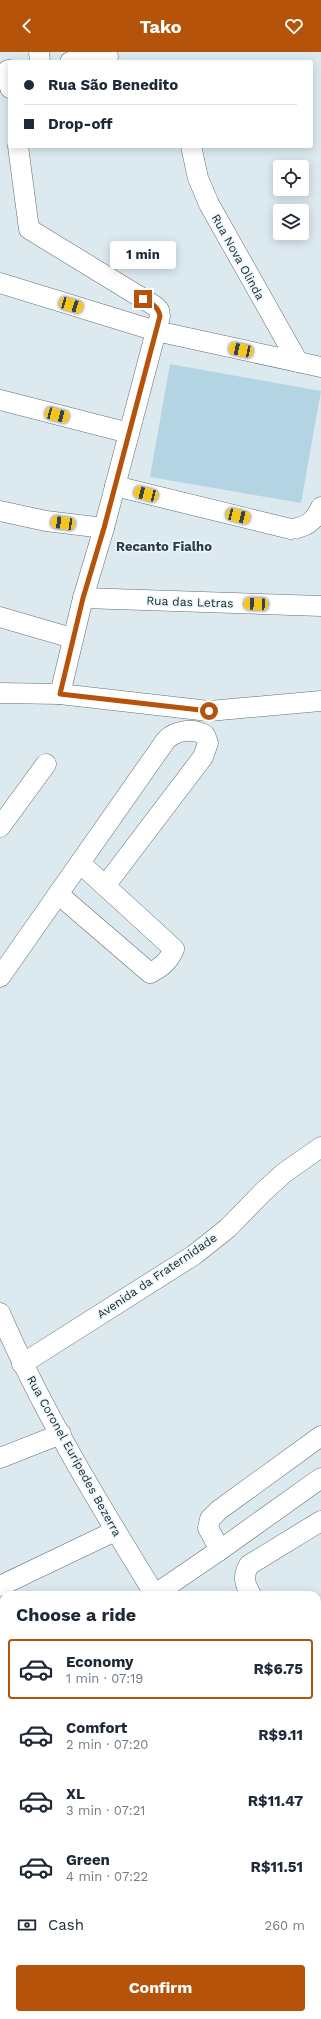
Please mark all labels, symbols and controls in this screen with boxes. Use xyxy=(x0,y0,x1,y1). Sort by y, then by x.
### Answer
icon: back xyxy=(16,15,38,37)
icon: heart xyxy=(283,15,305,37)
text: Tako xyxy=(139,16,182,37)
text: Rua São Benedito xyxy=(48,76,178,94)
text: Drop-off xyxy=(48,115,113,133)
map controls xyxy=(273,160,309,240)
button: locate xyxy=(273,160,309,196)
button: layers xyxy=(273,204,309,240)
street label: Rua Nova Olinda xyxy=(209,212,268,303)
callout: 1 min xyxy=(110,241,176,269)
text: 1 min xyxy=(126,247,160,262)
route end xyxy=(134,290,152,308)
car xyxy=(58,296,84,314)
car xyxy=(228,342,254,358)
car xyxy=(44,406,70,424)
car xyxy=(133,485,159,503)
car xyxy=(225,507,251,525)
car xyxy=(50,515,76,531)
district label: Recanto Fialho xyxy=(116,539,212,554)
street label: Rua das Letras xyxy=(146,593,234,611)
car xyxy=(244,598,268,610)
route start xyxy=(200,702,218,720)
street label: Avenida da Fraternidade xyxy=(94,1230,220,1321)
street label: Rua Coronel Eurípedes Bezerra xyxy=(24,1373,124,1539)
text: Choose a ride xyxy=(16,1604,136,1625)
icon: car xyxy=(18,1651,54,1687)
text: Economy xyxy=(66,1653,133,1671)
text: R$6.75 xyxy=(253,1660,303,1678)
text: 1 min · 07:19 xyxy=(66,1671,143,1686)
icon: car xyxy=(18,1717,54,1753)
text: Comfort xyxy=(66,1719,127,1737)
text: R$9.11 xyxy=(258,1726,303,1744)
text: 2 min · 07:20 xyxy=(66,1737,148,1752)
icon: car xyxy=(18,1783,54,1819)
text: XL xyxy=(66,1785,85,1803)
text: R$11.47 xyxy=(248,1792,303,1810)
text: 3 min · 07:21 xyxy=(66,1803,145,1818)
icon: car xyxy=(18,1849,54,1885)
text: Green xyxy=(66,1851,110,1869)
text: R$11.51 xyxy=(251,1858,303,1876)
text: 4 min · 07:22 xyxy=(66,1869,148,1884)
icon: cash xyxy=(16,1914,38,1936)
text: Cash xyxy=(48,1916,84,1934)
text: 260 m xyxy=(265,1918,305,1933)
button: Confirm xyxy=(16,1965,305,2011)

